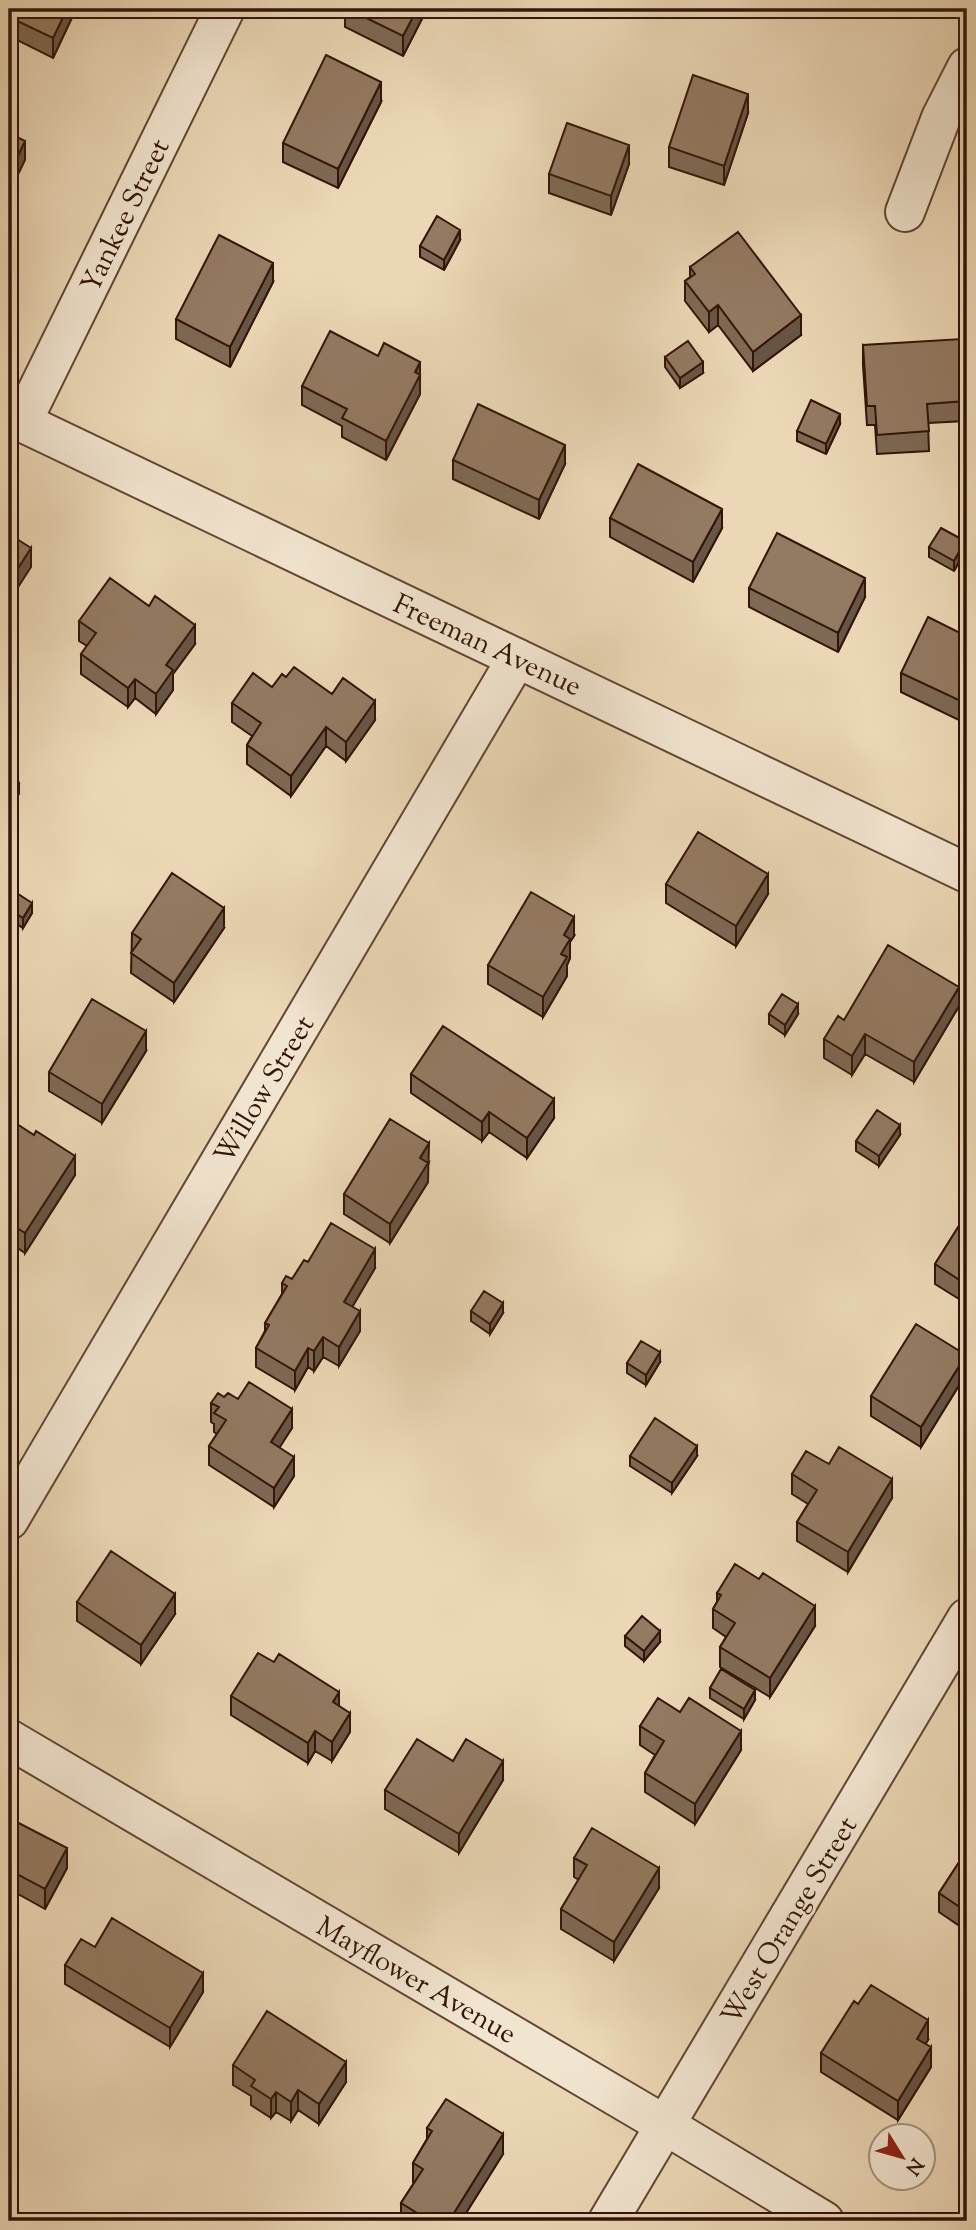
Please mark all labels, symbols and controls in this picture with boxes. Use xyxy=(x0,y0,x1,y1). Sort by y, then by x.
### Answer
street label: Yankee Street xyxy=(72,132,181,300)
street label: Freeman Avenue xyxy=(386,586,588,708)
street label: Willow Street xyxy=(206,1009,326,1172)
street label: West Orange Street xyxy=(713,1810,869,2033)
street label: Mayflower Avenue xyxy=(308,1908,523,2055)
north arrow xyxy=(867,2122,937,2192)
text: N xyxy=(898,2152,929,2180)

